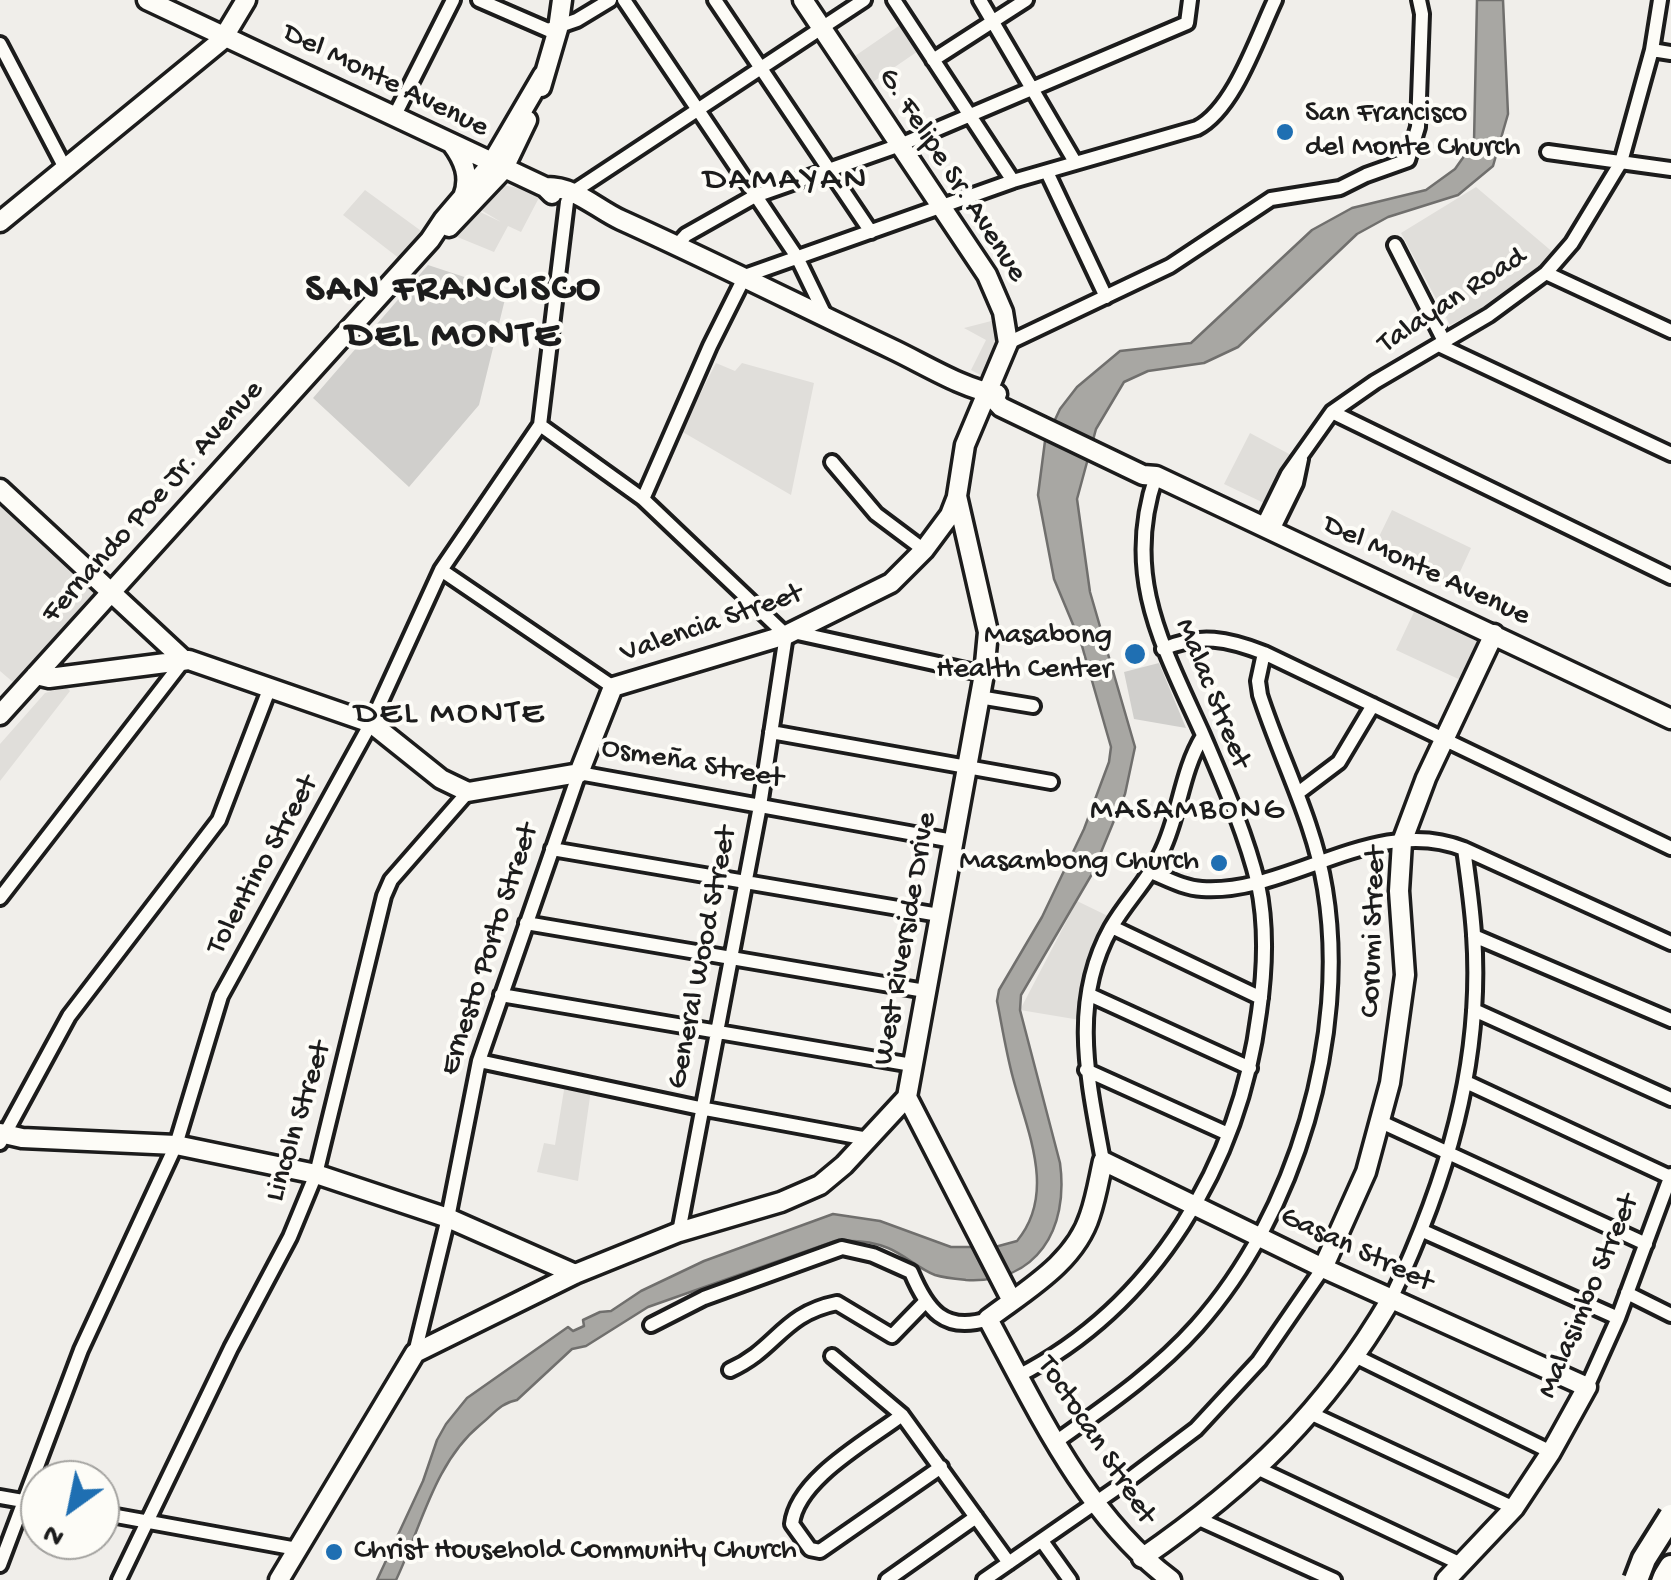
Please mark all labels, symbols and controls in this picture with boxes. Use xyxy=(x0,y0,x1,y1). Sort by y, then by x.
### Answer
street label: Del Monte Avenue xyxy=(276,17,494,147)
street label: G. Felipe Sr. Avenue xyxy=(868,62,1034,290)
place label: San Francisco del Monte Church xyxy=(1305,97,1521,168)
marker: San Francisco del Monte Church xyxy=(1274,121,1296,143)
district label: DAMAYAN xyxy=(703,161,869,203)
street label: Talayan Road xyxy=(1372,241,1534,363)
district label: SAN FRANCISCO DEL MONTE xyxy=(306,268,602,362)
street label: Fernando Poe Jr. Avenue xyxy=(35,374,273,632)
street label: Del Monte Avenue xyxy=(1317,508,1535,636)
street label: Valencia Street xyxy=(616,577,808,673)
street label: Malac Street xyxy=(1165,614,1257,774)
place label: Masabong Health Center xyxy=(936,619,1112,690)
marker: Masabong Health Center xyxy=(1122,641,1148,667)
district label: DEL MONTE xyxy=(354,695,546,737)
street label: Osmeña Street xyxy=(598,731,786,799)
street label: Tolentino Street xyxy=(200,770,328,962)
district label: MASAMBONG xyxy=(1090,793,1286,831)
street label: West Riverside Drive xyxy=(867,810,947,1068)
street label: Ernesto Porto Street xyxy=(433,820,549,1080)
street label: General Wood Street xyxy=(661,824,747,1092)
place label: Masambong Church xyxy=(959,845,1199,881)
street label: Corumi Street xyxy=(1354,846,1396,1018)
marker: Masambong Church xyxy=(1208,852,1230,874)
street label: Lincoln Street xyxy=(259,1038,341,1206)
street label: Malasimbo Street xyxy=(1531,1190,1649,1404)
street label: Gasan Street xyxy=(1274,1200,1438,1302)
street label: Toctocan Street xyxy=(1027,1350,1163,1532)
north arrow xyxy=(20,1460,120,1560)
text: N xyxy=(38,1515,71,1553)
place label: Christ Household Community Church xyxy=(354,1534,797,1570)
marker: Christ Household Community Church xyxy=(323,1541,345,1563)

